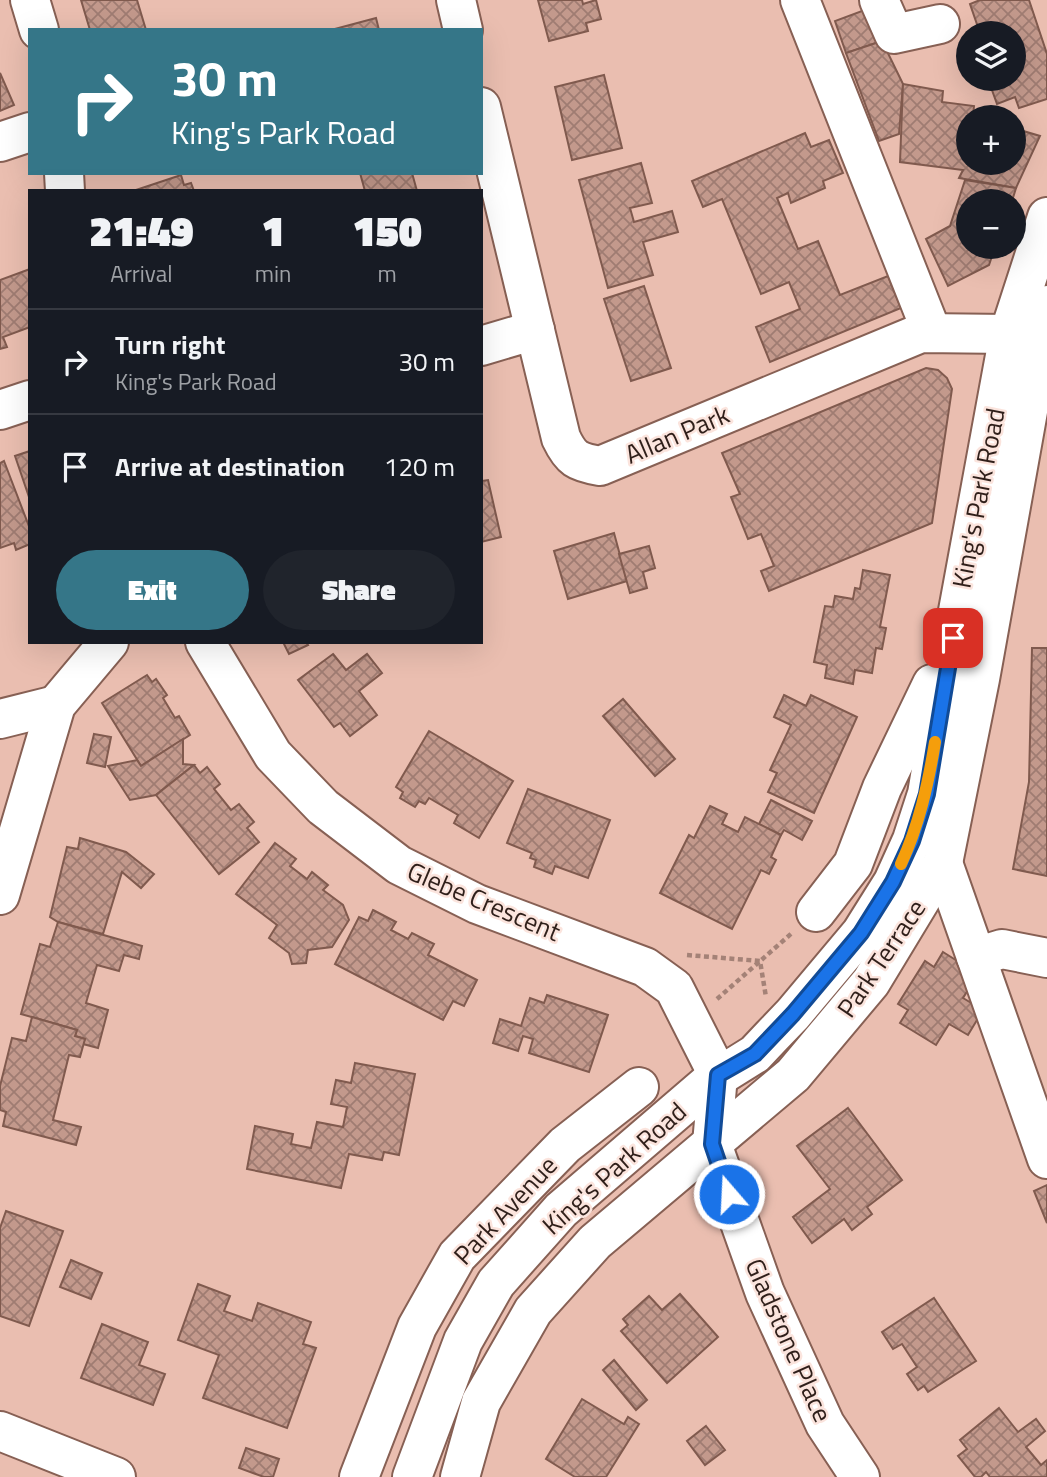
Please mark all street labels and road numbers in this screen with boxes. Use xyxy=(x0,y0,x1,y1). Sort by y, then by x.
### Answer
street label: Allan Park xyxy=(619,395,735,473)
street label: King's Park Road xyxy=(941,405,1015,591)
street label: Glebe Crescent xyxy=(401,851,567,951)
street label: Park Terrace xyxy=(827,891,935,1025)
street label: King's Park Road xyxy=(533,1092,695,1244)
street label: Park Avenue xyxy=(444,1147,566,1273)
street label: Gladstone Place xyxy=(736,1252,842,1428)

